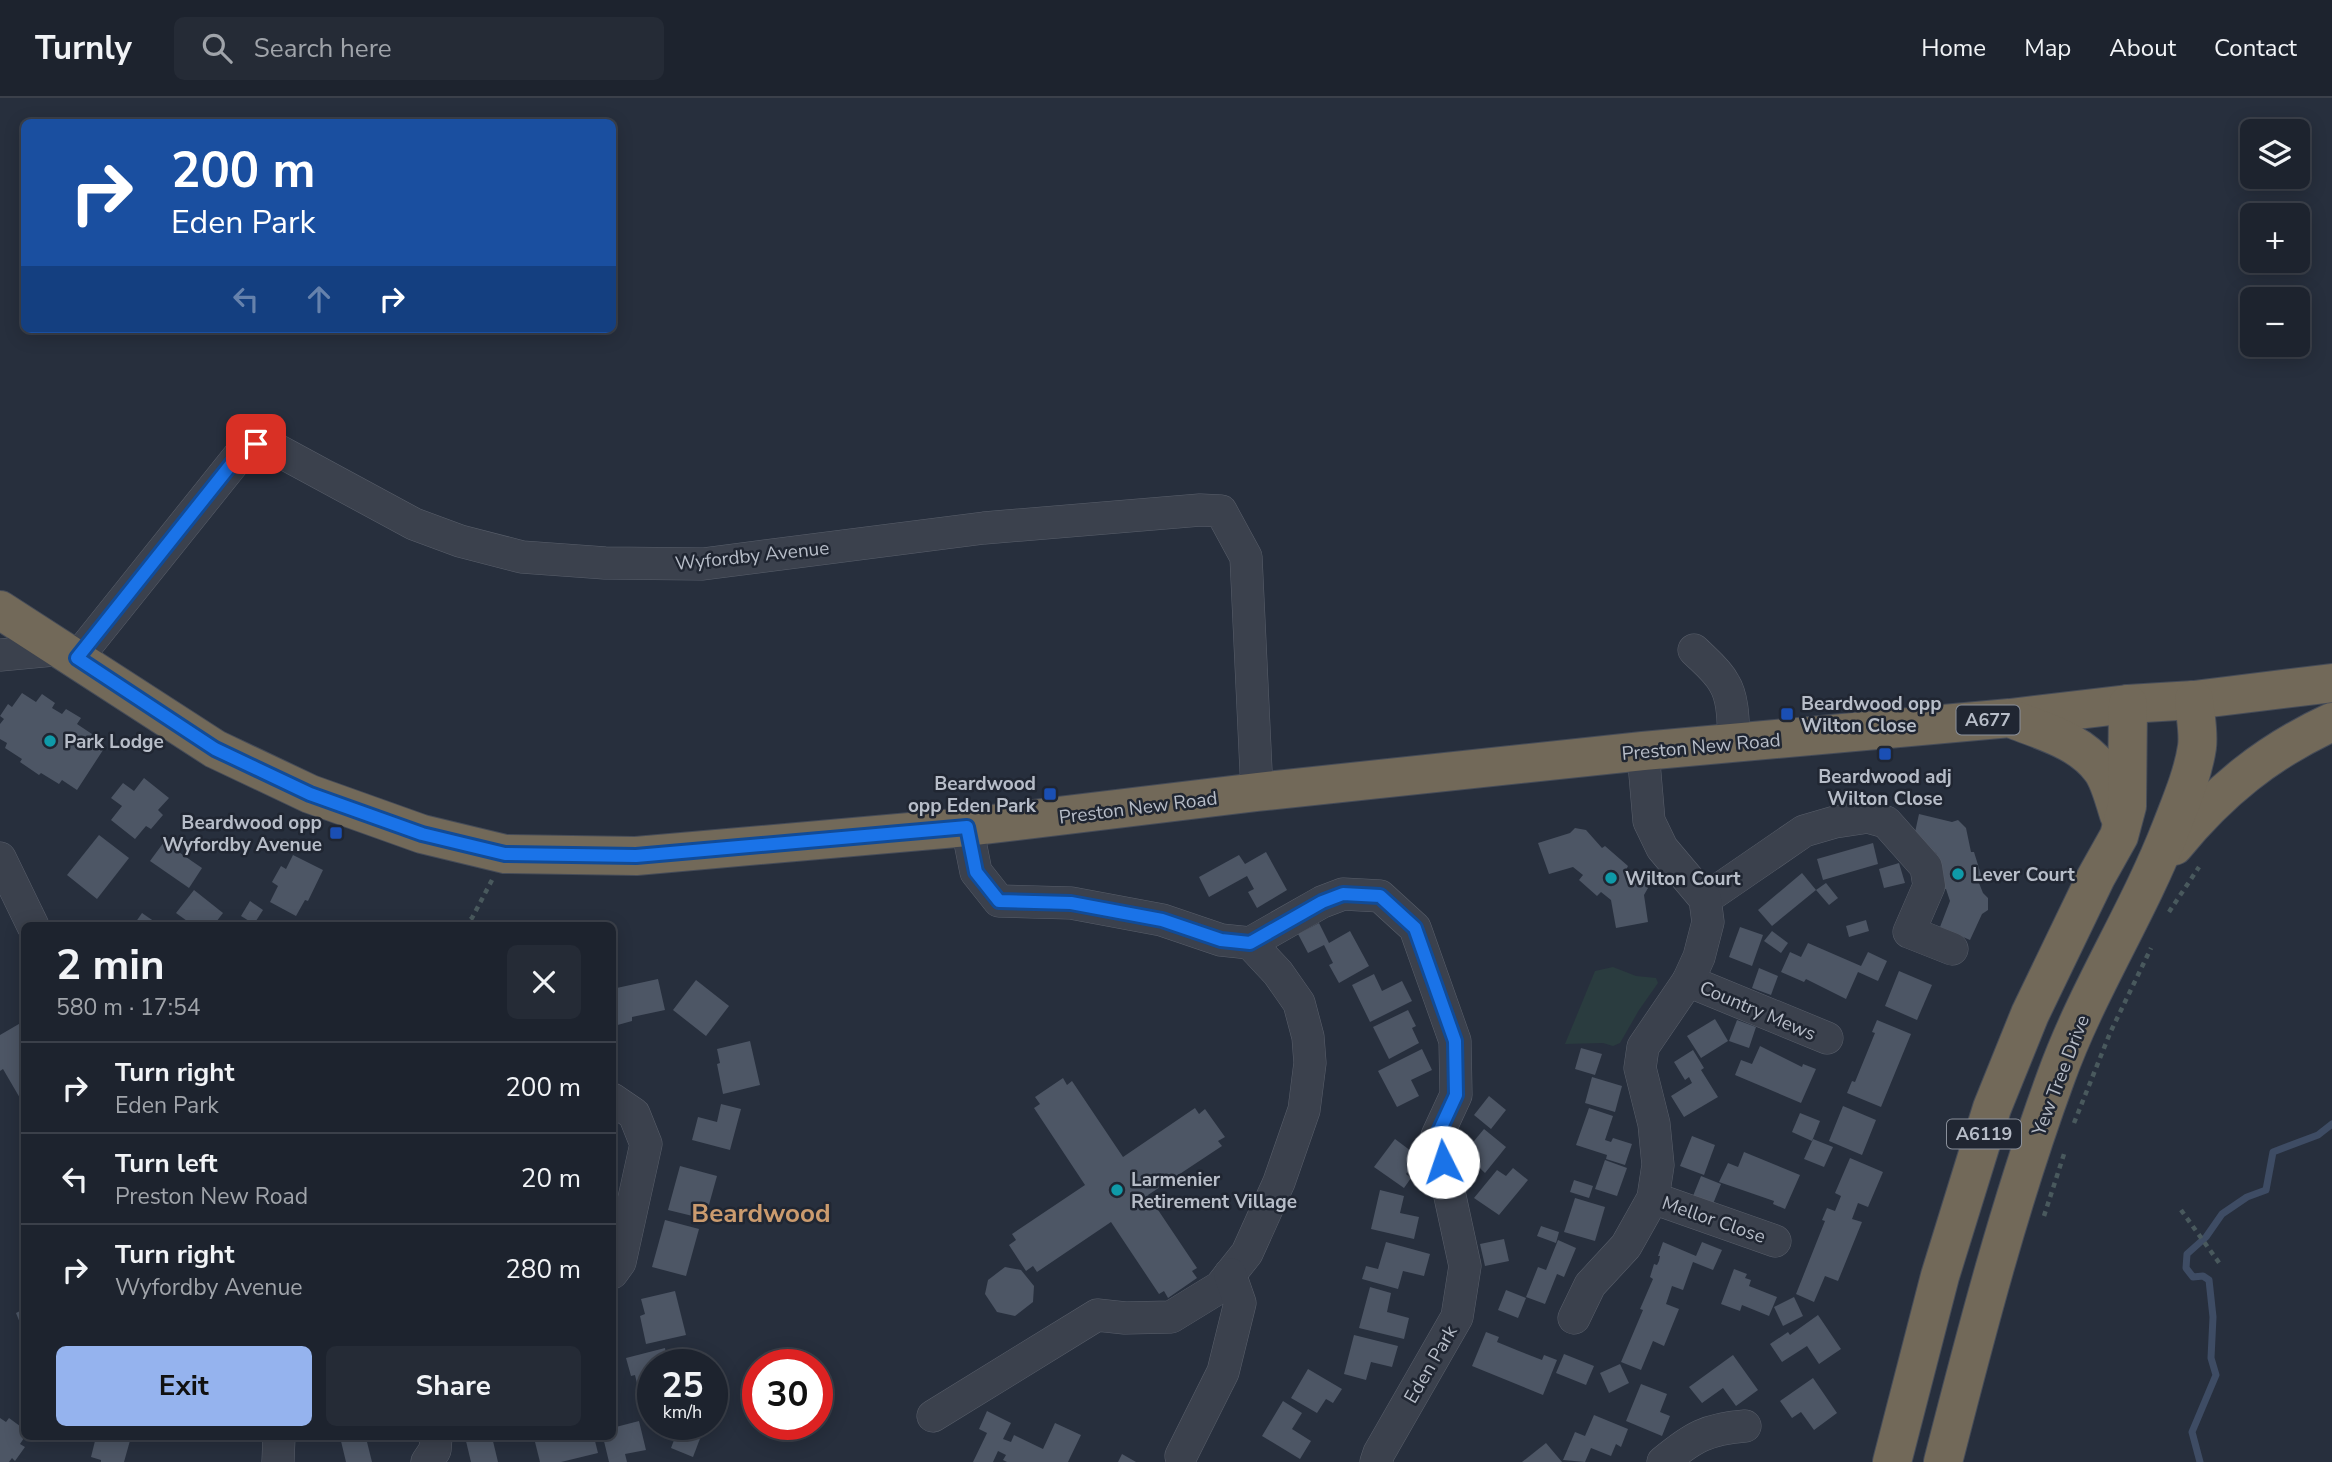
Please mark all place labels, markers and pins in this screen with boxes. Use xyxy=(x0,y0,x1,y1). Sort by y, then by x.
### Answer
pin xyxy=(226,414,286,474)
place label: Beardwood opp Wilton Close xyxy=(1801,691,1942,739)
marker: Beardwood opp Wilton Close xyxy=(1779,706,1795,722)
place label: Park Lodge xyxy=(64,729,164,755)
marker: Park Lodge xyxy=(42,733,58,749)
marker: Beardwood adj Wilton Close xyxy=(1877,746,1893,762)
place label: Beardwood adj Wilton Close xyxy=(1818,764,1952,812)
place label: Beardwood opp Eden Park xyxy=(908,771,1037,819)
marker: Beardwood opp Eden Park xyxy=(1042,786,1058,802)
place label: Beardwood opp Wyfordby Avenue xyxy=(162,810,322,858)
marker: Beardwood opp Wyfordby Avenue xyxy=(328,825,344,841)
place label: Lever Court xyxy=(1972,862,2076,888)
place label: Wilton Court xyxy=(1625,866,1741,892)
marker: Lever Court xyxy=(1950,866,1966,882)
marker: Wilton Court xyxy=(1603,870,1619,886)
place label: Larmenier Retirement Village xyxy=(1131,1167,1297,1215)
marker: Larmenier Retirement Village xyxy=(1109,1182,1125,1198)

